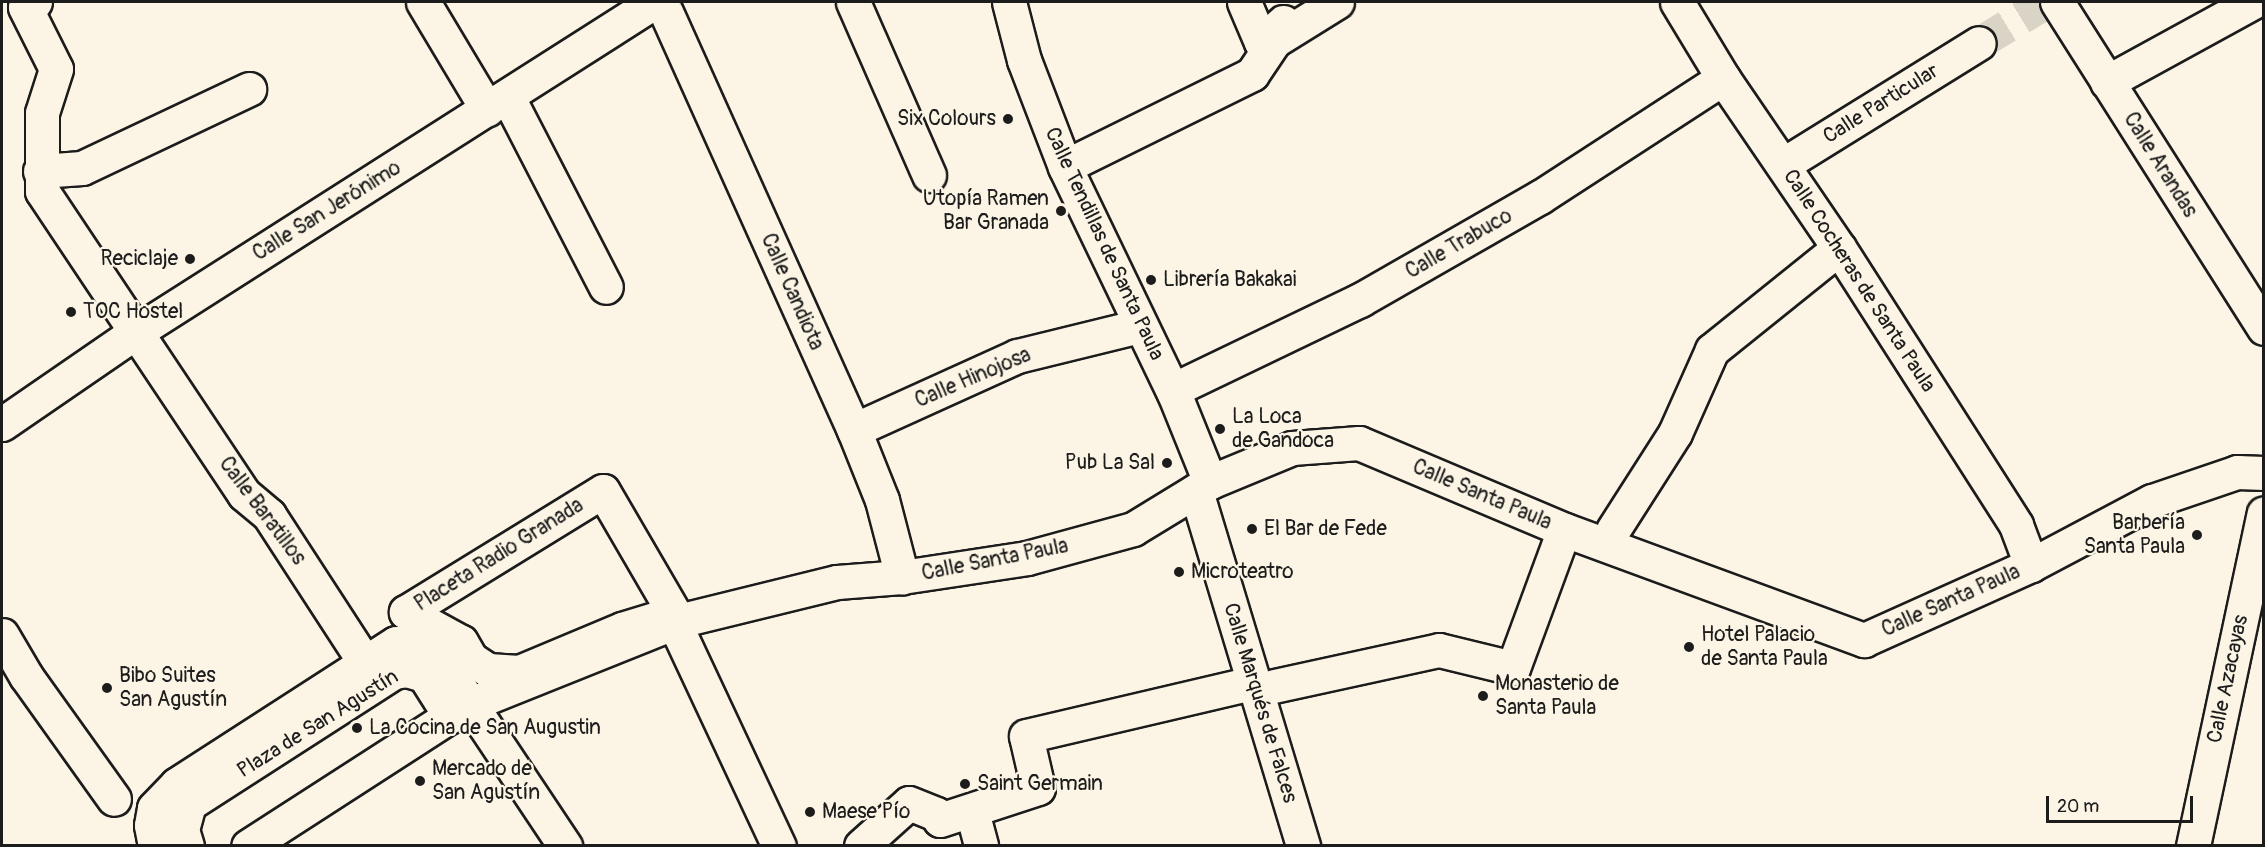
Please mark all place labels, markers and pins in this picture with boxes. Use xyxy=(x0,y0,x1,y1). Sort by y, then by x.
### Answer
place label: Six Colours xyxy=(897,106,996,132)
marker: Six Colours xyxy=(1001,112,1015,126)
place label: Utopía Ramen Bar Granada xyxy=(923,186,1049,236)
marker: Utopía Ramen Bar Granada xyxy=(1054,204,1068,218)
place label: Reciclaje xyxy=(100,246,178,272)
marker: Reciclaje xyxy=(183,252,197,266)
place label: Librería Bakakai xyxy=(1163,267,1296,293)
marker: Librería Bakakai xyxy=(1144,273,1158,287)
place label: TOC Hostel xyxy=(83,299,183,325)
marker: TOC Hostel xyxy=(64,305,78,319)
place label: La Loca de Gandoca xyxy=(1232,404,1334,454)
marker: La Loca de Gandoca xyxy=(1213,422,1227,436)
place label: Pub La Sal xyxy=(1065,450,1155,476)
marker: Pub La Sal xyxy=(1160,456,1174,470)
place label: Barbería Santa Paula xyxy=(2084,510,2185,560)
place label: El Bar de Fede xyxy=(1264,516,1387,542)
marker: El Bar de Fede xyxy=(1245,522,1259,536)
marker: Barbería Santa Paula xyxy=(2190,528,2204,542)
place label: Microteatro xyxy=(1191,559,1294,585)
marker: Microteatro xyxy=(1172,565,1186,579)
place label: Hotel Palacio de Santa Paula xyxy=(1701,622,1828,672)
marker: Hotel Palacio de Santa Paula xyxy=(1682,640,1696,654)
place label: Bibo Suites San Agustín xyxy=(119,663,227,713)
place label: Monasterio de Santa Paula xyxy=(1495,671,1619,721)
marker: Bibo Suites San Agustín xyxy=(100,681,114,695)
marker: Monasterio de Santa Paula xyxy=(1476,689,1490,703)
place label: La Cocina de San Augustin xyxy=(369,715,601,741)
marker: La Cocina de San Augustin xyxy=(350,721,364,735)
place label: Mercado de San Agustín xyxy=(432,756,540,806)
place label: Saint Germain xyxy=(977,771,1103,797)
marker: Mercado de San Agustín xyxy=(413,774,427,788)
marker: Saint Germain xyxy=(958,777,972,791)
place label: Maese Pío xyxy=(822,799,910,825)
marker: Maese Pío xyxy=(803,805,817,819)

